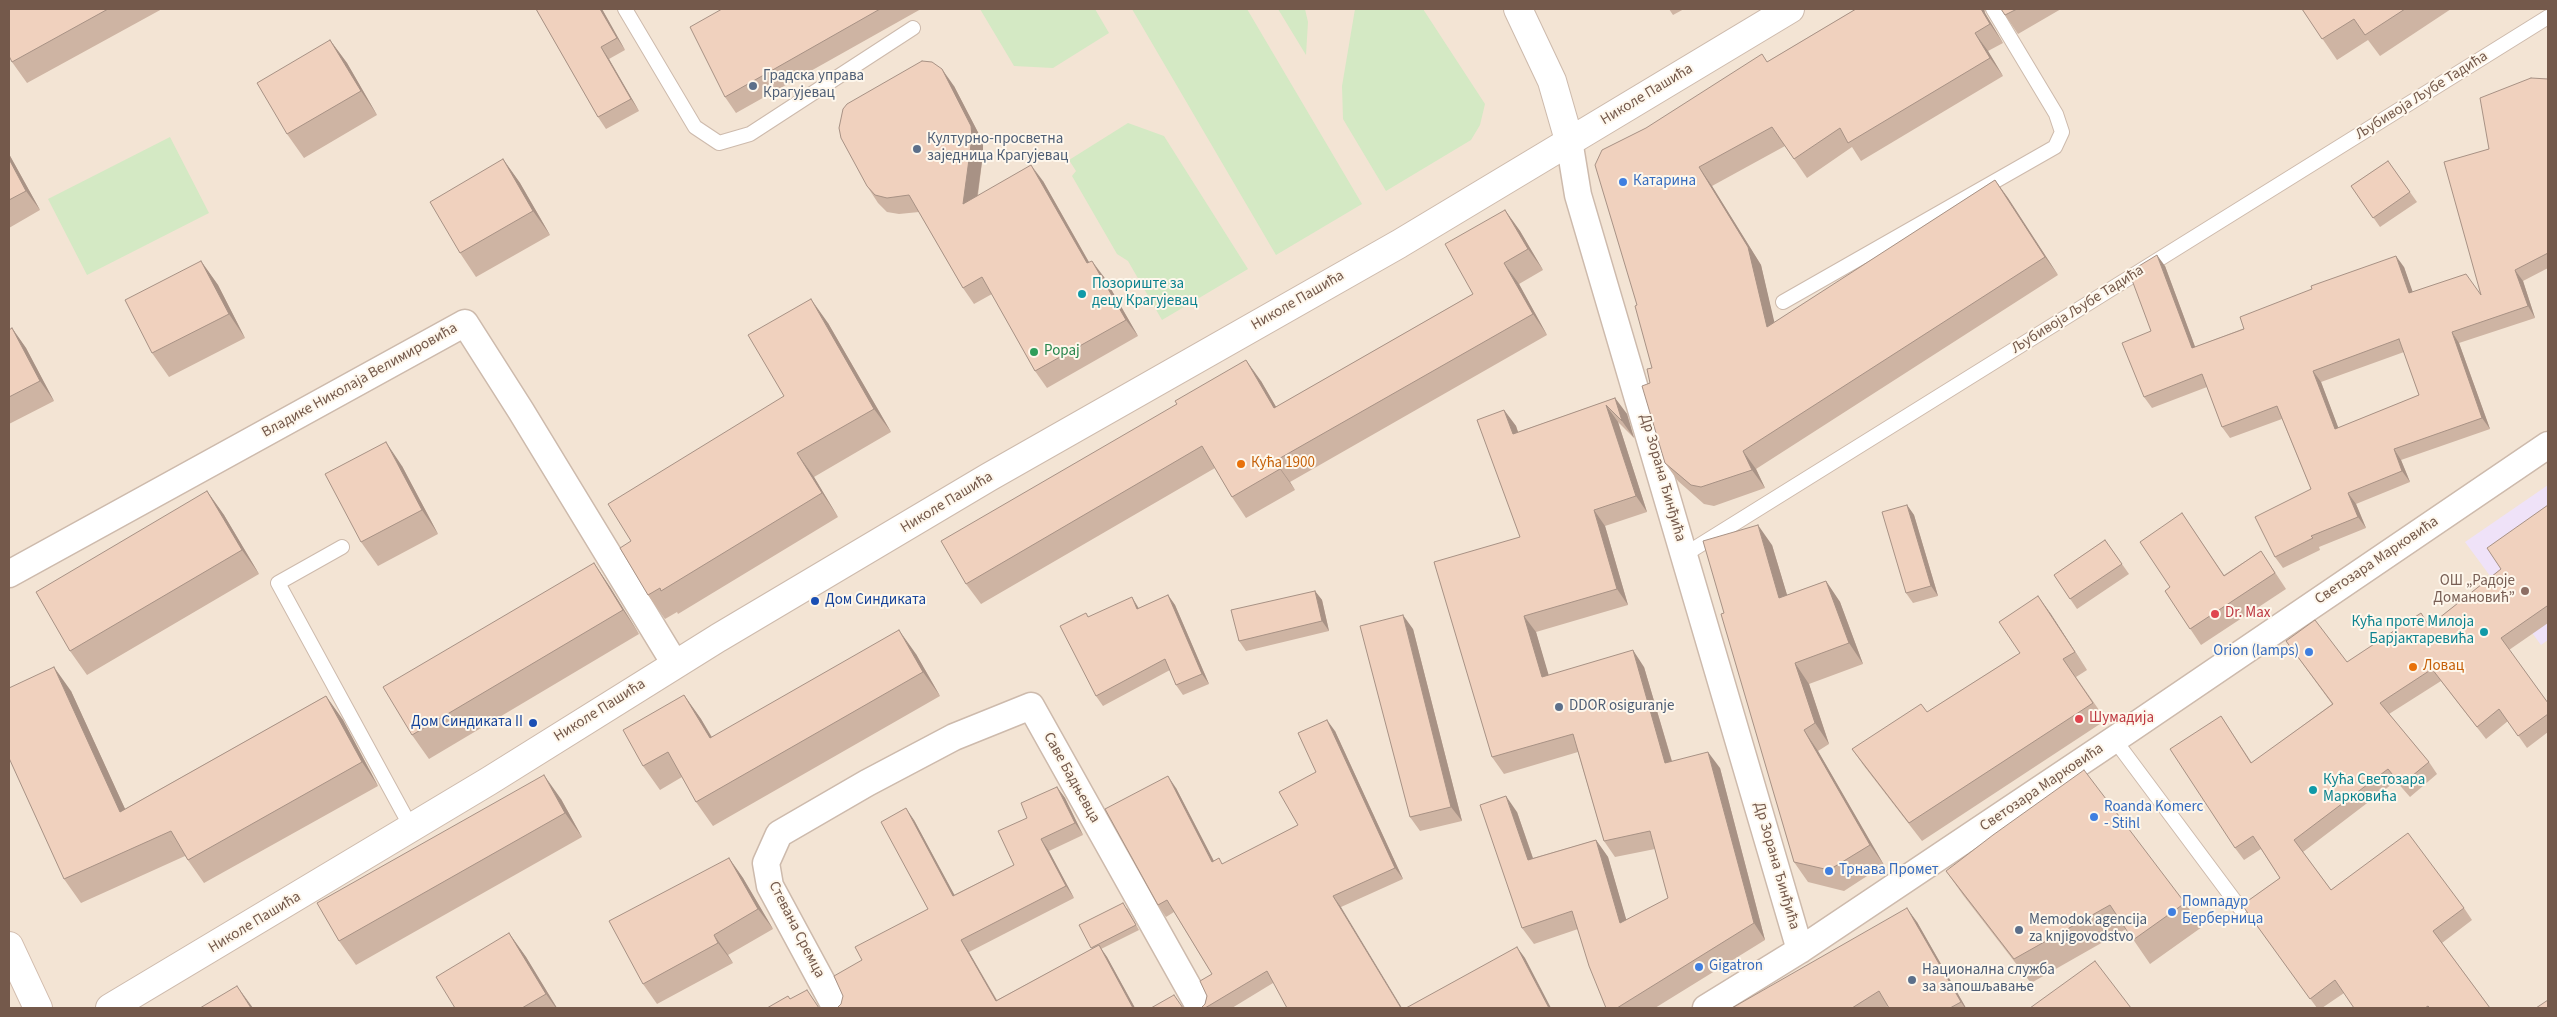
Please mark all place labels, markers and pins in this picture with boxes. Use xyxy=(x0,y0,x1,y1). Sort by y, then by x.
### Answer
place label: Градска управа Крагујевац xyxy=(763,68,864,103)
marker: Градска управа Крагујевац xyxy=(747,80,759,92)
place label: Културно-просветна заједница Крагујевац xyxy=(927,131,1068,166)
marker: Културно-просветна заједница Крагујевац xyxy=(911,143,923,155)
place label: Катарина xyxy=(1633,173,1696,191)
marker: Катарина xyxy=(1617,176,1629,188)
place label: Позориште за децу Крагујевац xyxy=(1092,276,1198,311)
marker: Позориште за децу Крагујевац xyxy=(1076,288,1088,300)
place label: Popaj xyxy=(1044,343,1080,361)
marker: Popaj xyxy=(1028,346,1040,358)
place label: Кућа 1900 xyxy=(1251,455,1315,473)
marker: Кућа 1900 xyxy=(1235,458,1247,470)
place label: ОШ „Радоје Домановић” xyxy=(2433,573,2515,608)
marker: ОШ „Радоје Домановић” xyxy=(2519,585,2531,597)
place label: Дом Синдиката xyxy=(825,592,926,610)
marker: Дом Синдиката xyxy=(809,595,821,607)
place label: Dr. Max xyxy=(2225,605,2270,623)
marker: Dr. Max xyxy=(2209,608,2221,620)
place label: Кућа проте Милоја Барјактаревића xyxy=(2351,614,2474,649)
marker: Кућа проте Милоја Барјактаревића xyxy=(2478,626,2490,638)
place label: Orion (lamps) xyxy=(2213,643,2299,661)
marker: Orion (lamps) xyxy=(2303,646,2315,658)
place label: Ловац xyxy=(2423,658,2464,676)
marker: Ловац xyxy=(2407,661,2419,673)
place label: DDOR osiguranje xyxy=(1569,698,1674,716)
marker: DDOR osiguranje xyxy=(1553,701,1565,713)
place label: Шумадија xyxy=(2089,710,2154,728)
marker: Шумадија xyxy=(2073,713,2085,725)
place label: Дом Синдиката II xyxy=(411,714,523,732)
marker: Дом Синдиката II xyxy=(527,717,539,729)
place label: Кућа Светозара Марковића xyxy=(2323,772,2425,807)
marker: Кућа Светозара Марковића xyxy=(2307,784,2319,796)
place label: Roanda Komerc - Stihl xyxy=(2104,799,2203,834)
marker: Roanda Komerc - Stihl xyxy=(2088,811,2100,823)
place label: Трнава Промет xyxy=(1839,862,1939,880)
marker: Трнава Промет xyxy=(1823,865,1835,877)
place label: Помпадур Берберница xyxy=(2182,894,2263,929)
marker: Помпадур Берберница xyxy=(2166,906,2178,918)
place label: Memodok agencija za knjigovodstvo xyxy=(2029,912,2147,947)
marker: Memodok agencija za knjigovodstvo xyxy=(2013,924,2025,936)
place label: Gigatron xyxy=(1709,958,1763,976)
marker: Gigatron xyxy=(1693,961,1705,973)
place label: Национална служба за запошљавање xyxy=(1922,962,2055,997)
marker: Национална служба за запошљавање xyxy=(1906,974,1918,986)

